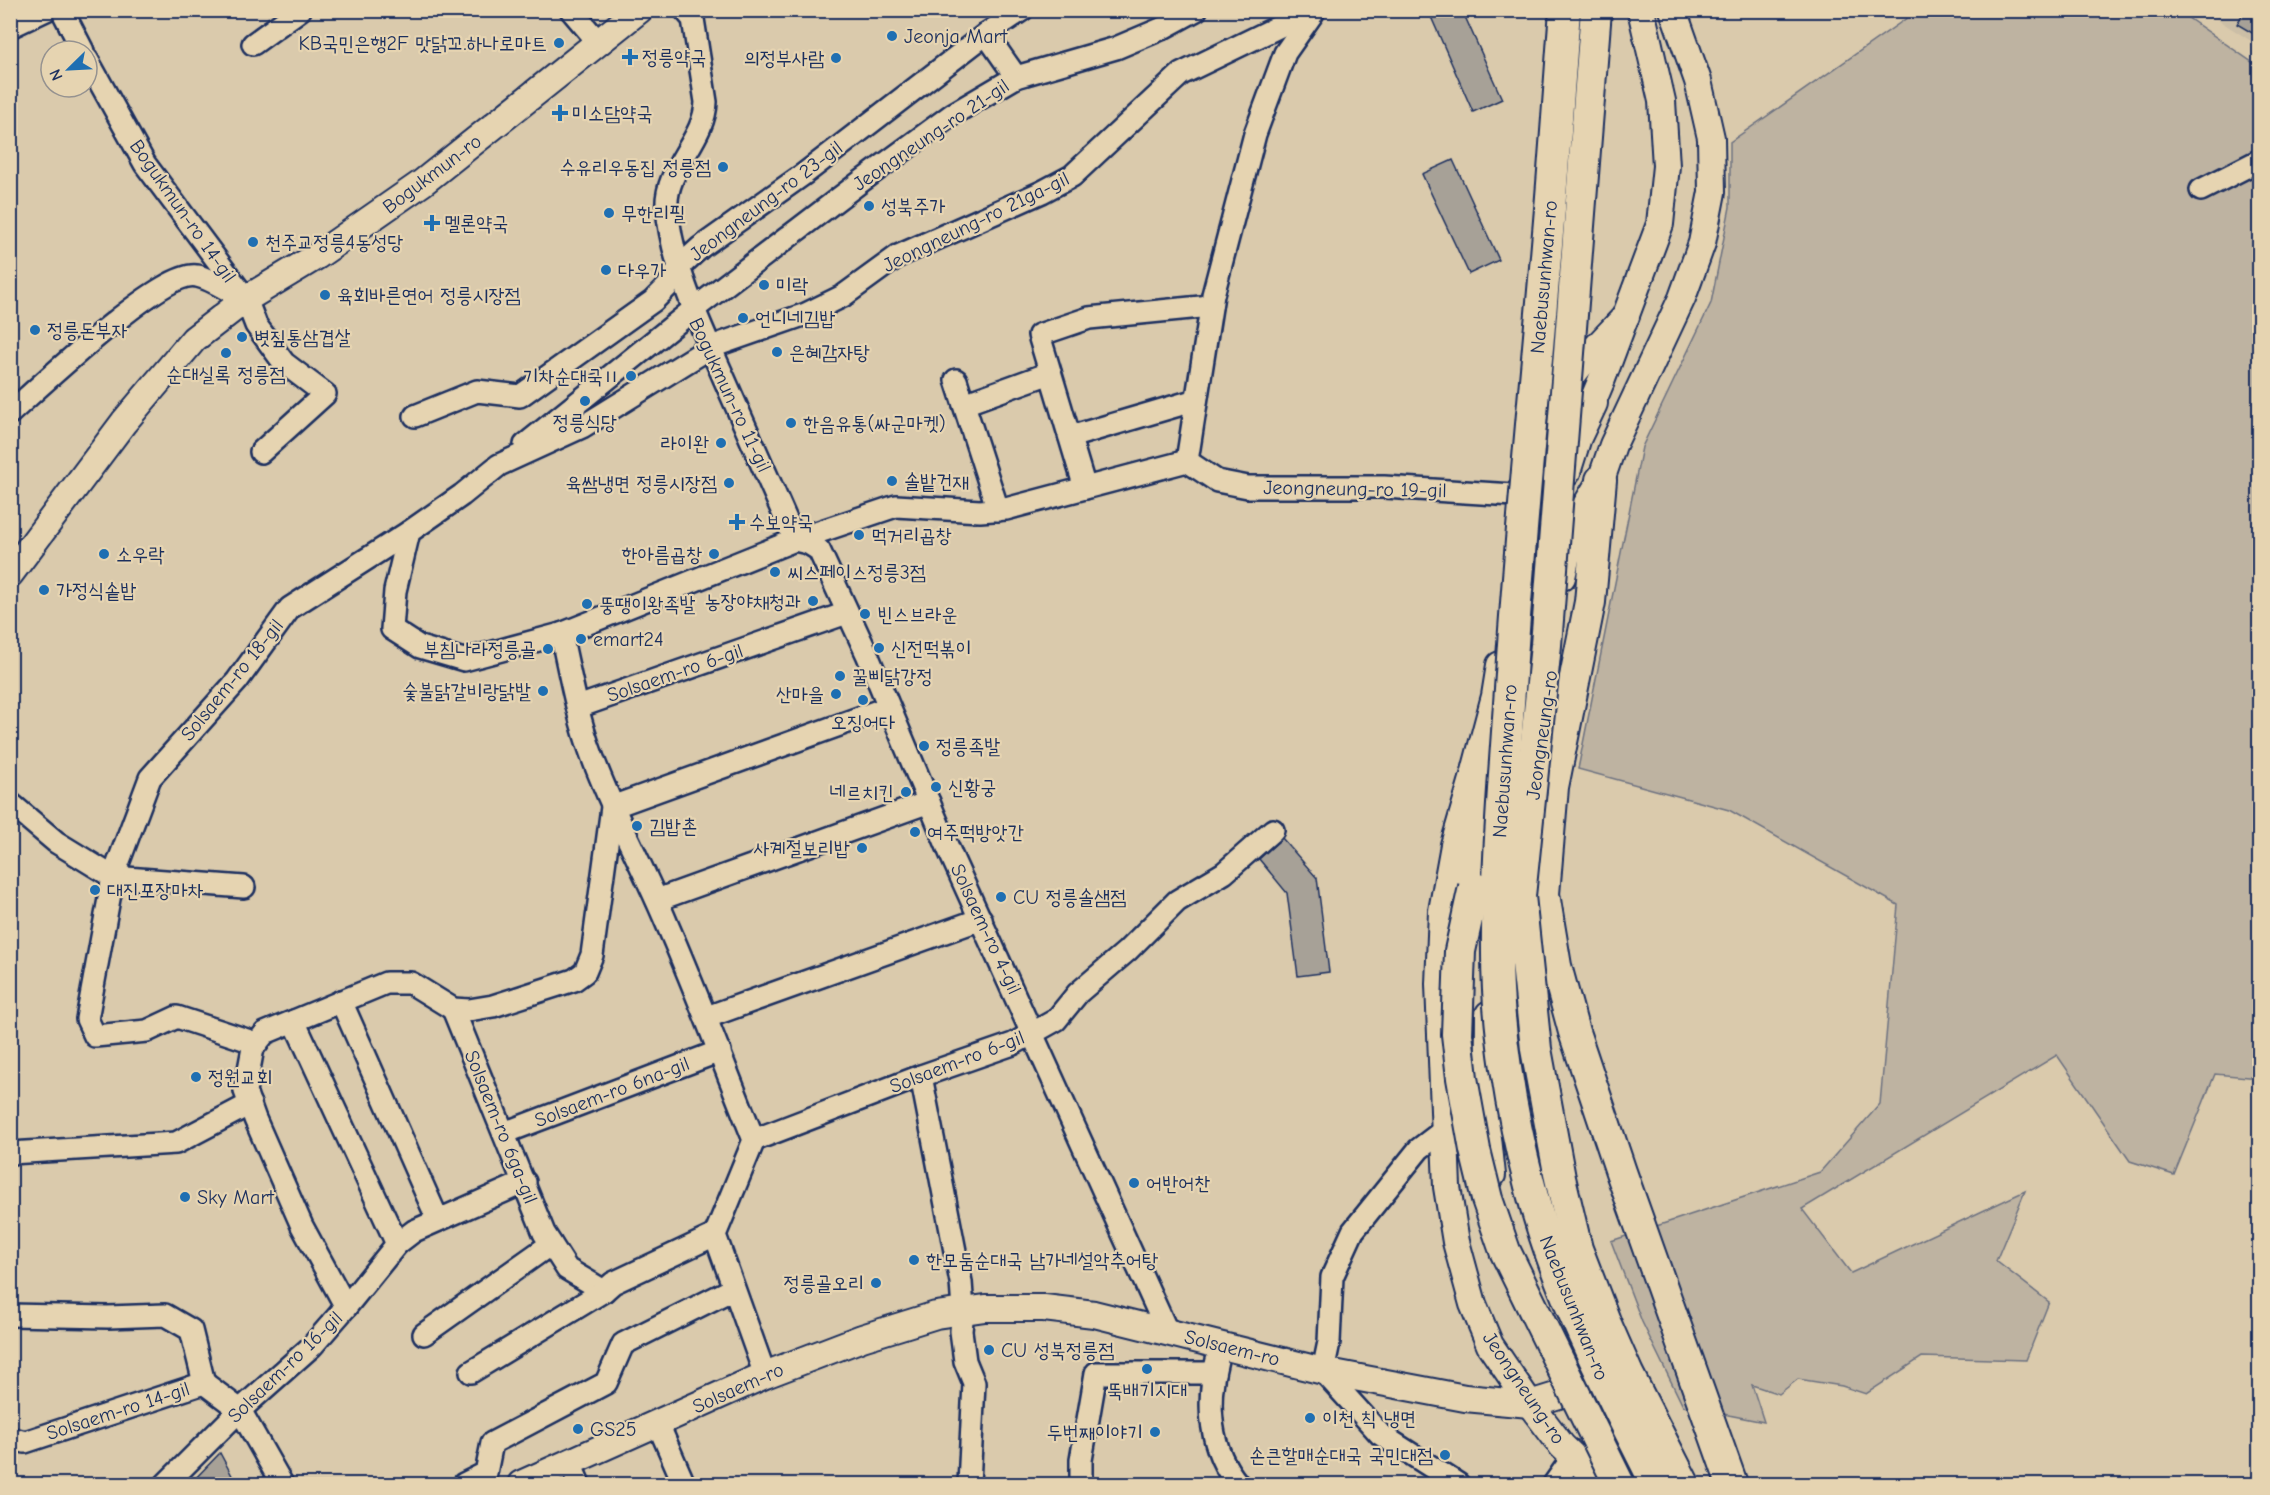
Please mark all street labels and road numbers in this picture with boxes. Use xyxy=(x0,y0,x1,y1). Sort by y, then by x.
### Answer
street label: Jeongneung-ro 21-gil xyxy=(849,74,1013,196)
street label: Bogukmun-ro xyxy=(378,129,486,219)
street label: Bogukmun-ro 14-gil xyxy=(125,135,241,287)
street label: Jeongneung-ro 23-gil xyxy=(685,136,847,266)
street label: Jeongneung-ro 21ga-gil xyxy=(879,167,1073,277)
street label: Naebusunhwan-ro xyxy=(1526,199,1562,355)
street label: Bogukmun-ro 11-gil xyxy=(684,314,776,476)
street label: Jeongneung-ro 19-gil xyxy=(1263,476,1447,502)
street label: Solsaem-ro 18-gil xyxy=(176,615,288,745)
street label: Solsaem-ro 6-gil xyxy=(604,639,746,707)
street label: Jeongneung-ro xyxy=(1522,669,1562,801)
street label: Naebusunhwan-ro xyxy=(1488,683,1522,839)
street label: Solsaem-ro 4-gil xyxy=(946,860,1026,998)
street label: Solsaem-ro 6-gil xyxy=(886,1026,1028,1098)
street label: Solsaem-ro 6ga-gil xyxy=(460,1047,542,1207)
street label: Solsaem-ro 6na-gil xyxy=(531,1052,693,1132)
street label: Naebusunhwan-ro xyxy=(1535,1232,1613,1384)
street label: Solsaem-ro 16-gil xyxy=(223,1306,347,1428)
street label: Solsaem-ro xyxy=(1182,1325,1282,1371)
street label: Jeongneung-ro xyxy=(1478,1327,1570,1449)
street label: Solsaem-ro xyxy=(689,1358,787,1418)
street label: Solsaem-ro 14-gil xyxy=(44,1377,192,1445)

